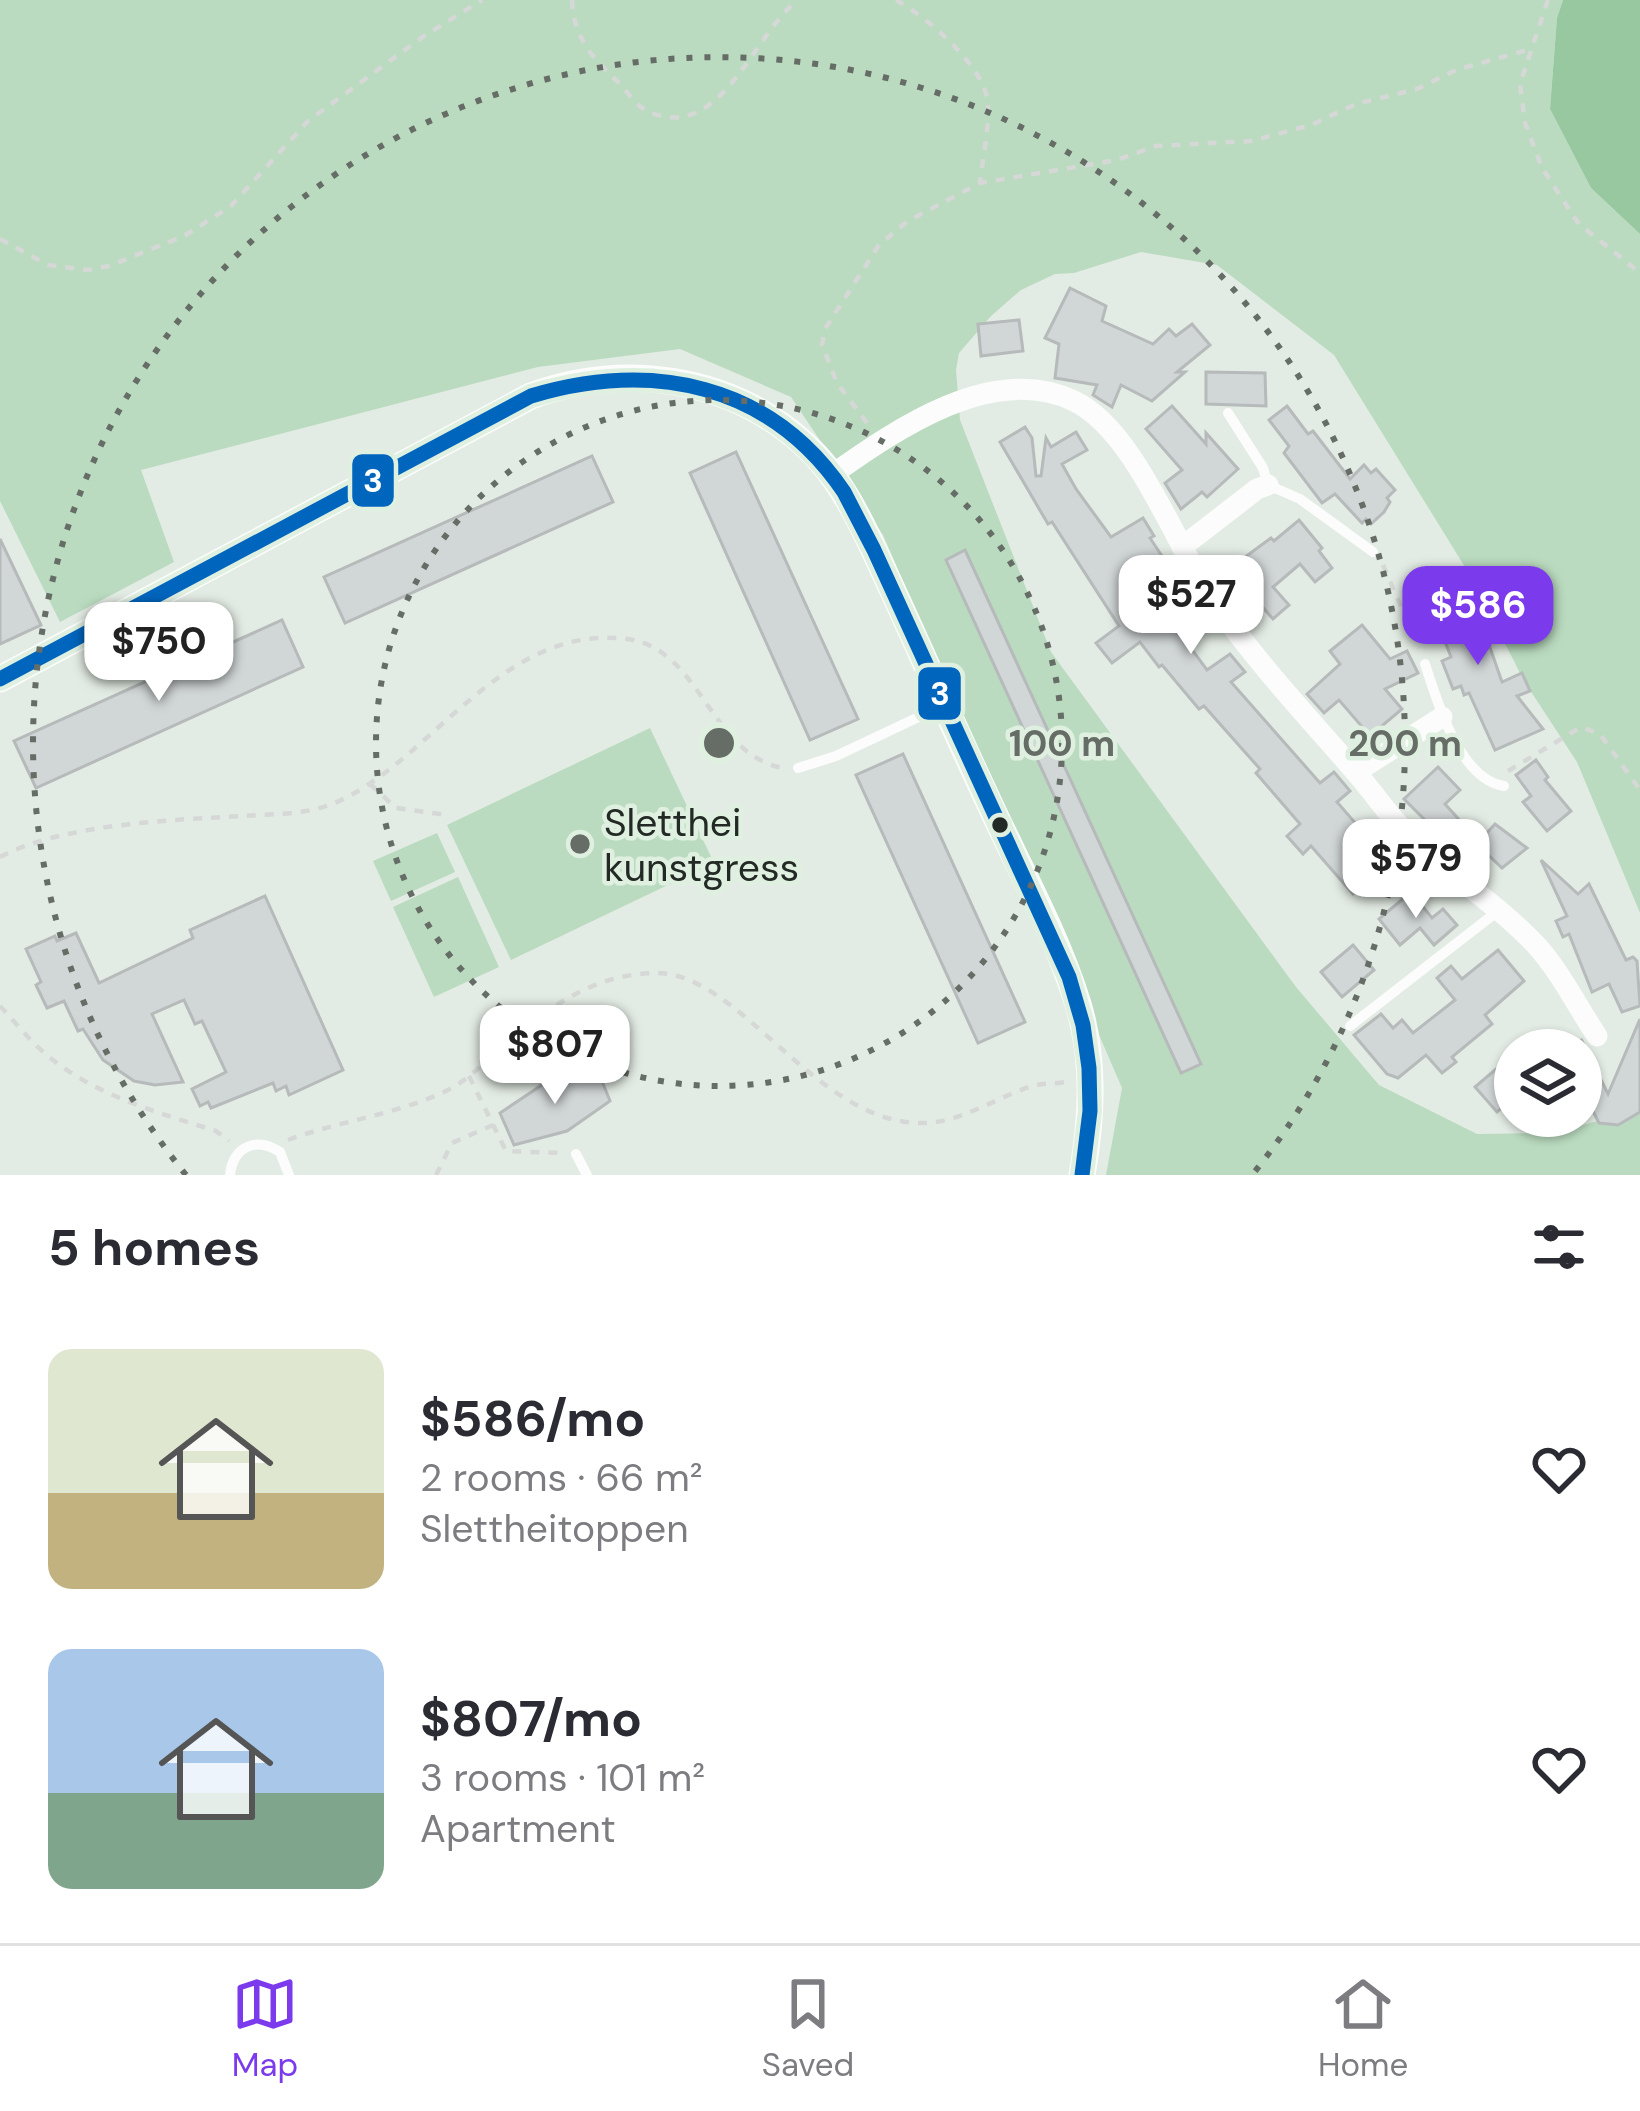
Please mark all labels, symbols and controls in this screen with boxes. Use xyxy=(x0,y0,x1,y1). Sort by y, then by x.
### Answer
line badge: 3 xyxy=(350,452,396,509)
text: 3 xyxy=(363,459,383,502)
pin: $527 xyxy=(1120,555,1262,657)
pin: $586 xyxy=(1407,566,1549,668)
text: $527 xyxy=(1146,568,1236,619)
text: $586 xyxy=(1429,579,1527,630)
pin: $750 xyxy=(88,602,230,704)
text: $750 xyxy=(111,615,207,666)
line badge: 3 xyxy=(916,665,963,722)
text: 3 xyxy=(930,672,950,715)
text: 100 m xyxy=(1009,720,1115,767)
text: 200 m xyxy=(1348,720,1462,767)
centre of rings xyxy=(698,722,740,764)
place label: Sletthei kunstgress xyxy=(604,797,799,893)
unlabelled marker xyxy=(989,814,1011,836)
pin: $579 xyxy=(1345,819,1487,921)
marker: Sletthei kunstgress xyxy=(567,831,593,857)
text: $579 xyxy=(1370,832,1462,883)
pin: $807 xyxy=(484,1005,626,1107)
text: $807 xyxy=(507,1018,603,1069)
map controls xyxy=(1494,1029,1602,1137)
button: layers xyxy=(1494,1029,1602,1137)
text: 5 homes xyxy=(48,1214,260,1281)
icon: filters xyxy=(1526,1214,1592,1280)
text: $586/mo xyxy=(420,1385,645,1452)
icon: home xyxy=(144,1397,288,1541)
icon: heart xyxy=(1526,1436,1592,1502)
text: 2 rooms · 66 m² xyxy=(420,1452,703,1503)
text: Slettheitoppen xyxy=(420,1503,689,1554)
text: $807/mo xyxy=(420,1685,642,1752)
icon: home xyxy=(144,1697,288,1841)
icon: heart xyxy=(1526,1736,1592,1802)
text: 3 rooms · 101 m² xyxy=(420,1752,705,1803)
text: Apartment xyxy=(420,1803,616,1854)
tab: Map xyxy=(232,1971,298,2086)
tab: Saved xyxy=(762,1971,854,2086)
tab: Home xyxy=(1318,1971,1408,2086)

